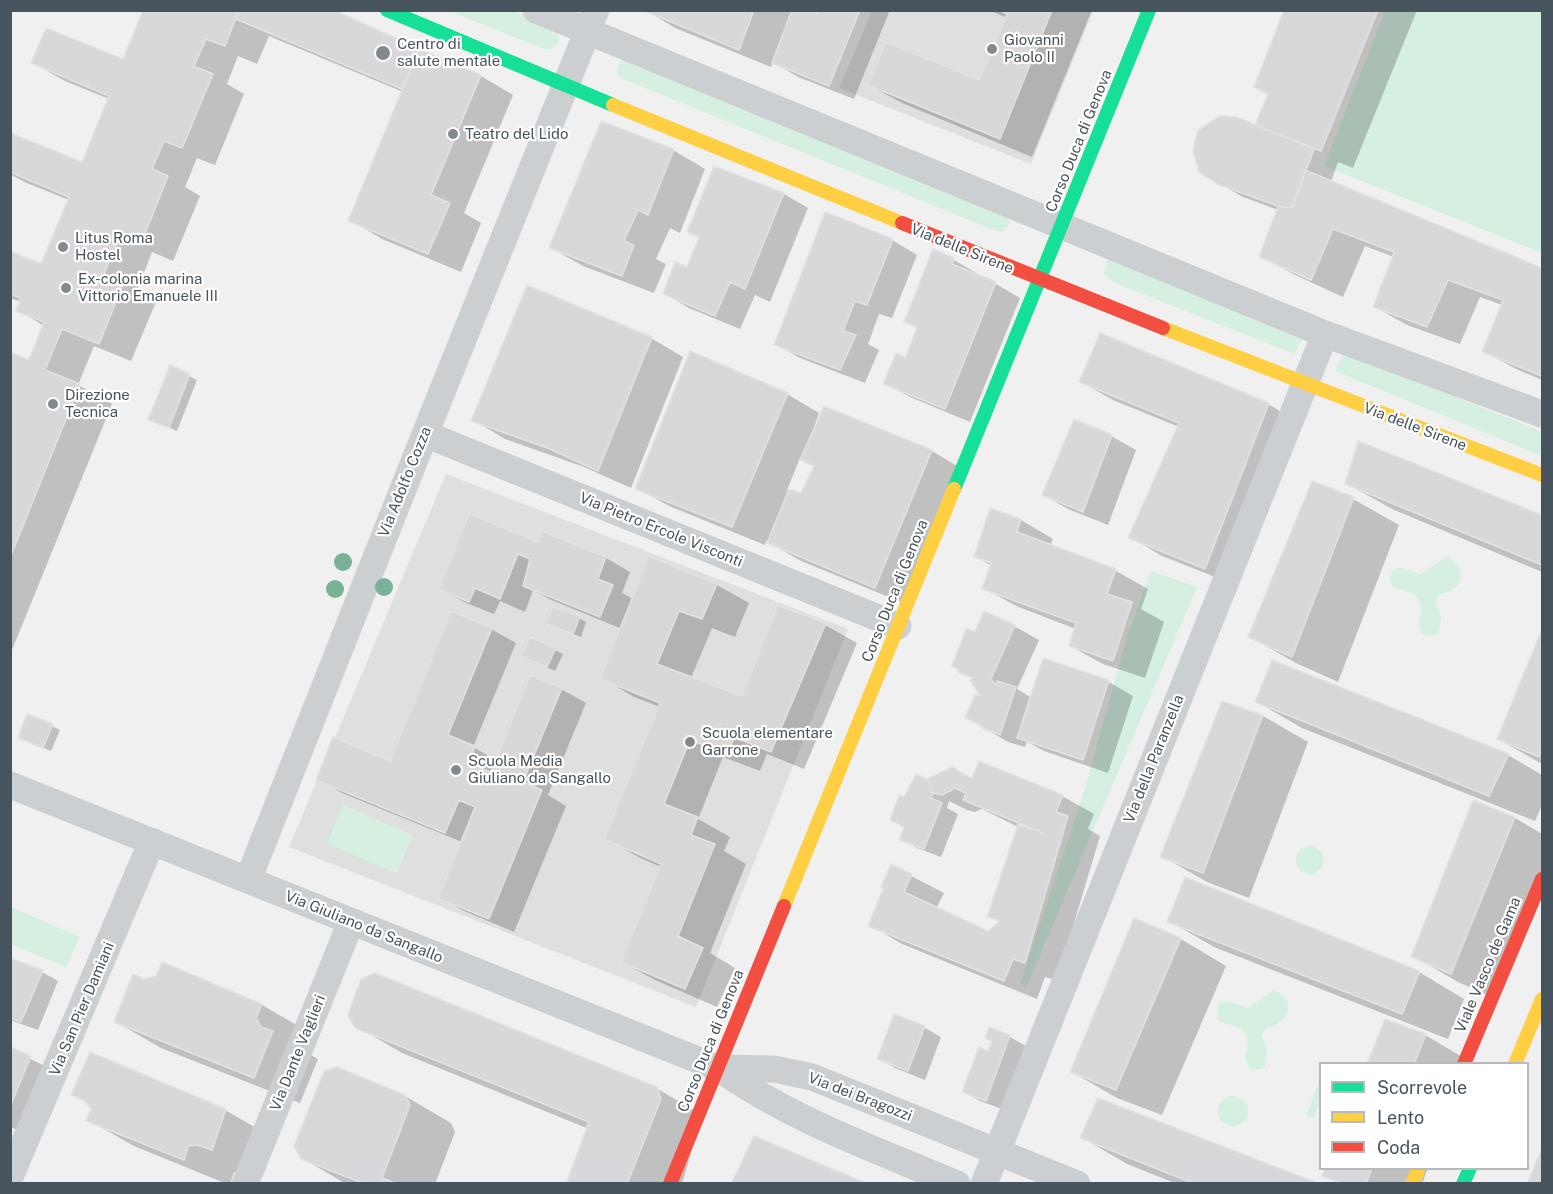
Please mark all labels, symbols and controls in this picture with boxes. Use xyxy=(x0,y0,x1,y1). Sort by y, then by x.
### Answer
place label: Giovanni Paolo II xyxy=(1004,31,1064,66)
place label: Centro di salute mentale xyxy=(397,35,500,70)
marker: Giovanni Paolo II xyxy=(985,42,999,56)
marker: Centro di salute mentale xyxy=(374,44,392,62)
street label: Corso Duca di Genova xyxy=(1042,67,1116,215)
place label: Teatro del Lido xyxy=(465,125,568,143)
marker: Teatro del Lido xyxy=(446,127,460,141)
street label: Via delle Sirene xyxy=(908,220,1016,278)
place label: Litus Roma Hostel xyxy=(75,229,153,264)
marker: Litus Roma Hostel xyxy=(56,240,70,254)
place label: Ex-colonia marina Vittorio Emanuele III xyxy=(78,270,218,305)
marker: Ex-colonia marina Vittorio Emanuele III xyxy=(59,281,73,295)
place label: Direzione Tecnica xyxy=(65,386,130,421)
marker: Direzione Tecnica xyxy=(46,397,60,411)
street label: Via delle Sirene xyxy=(1361,399,1469,455)
street label: Via Adolfo Cozza xyxy=(375,424,435,540)
street label: Via Pietro Ercole Visconti xyxy=(577,489,745,571)
street label: Corso Duca di Genova xyxy=(858,517,932,665)
street label: Via della Paranzella xyxy=(1120,692,1188,826)
place label: Scuola elementare Garrone xyxy=(702,724,833,759)
marker: Scuola elementare Garrone xyxy=(683,735,697,749)
place label: Scuola Media Giuliano da Sangallo xyxy=(468,752,611,787)
marker: Scuola Media Giuliano da Sangallo xyxy=(449,763,463,777)
street label: Via Giuliano da Sangallo xyxy=(282,887,446,967)
street label: Viale Vasco de Gama xyxy=(1451,895,1525,1035)
street label: Via San Pier Damiani xyxy=(46,939,118,1079)
street label: Corso Duca di Genova xyxy=(674,967,748,1115)
street label: Via Dante Vaglieri xyxy=(266,992,330,1114)
legend xyxy=(1319,1062,1529,1170)
street label: Via dei Bragozzi xyxy=(805,1069,915,1125)
text: Scorrevole xyxy=(1377,1077,1467,1098)
text: Lento xyxy=(1377,1107,1424,1128)
text: Coda xyxy=(1377,1137,1420,1158)

